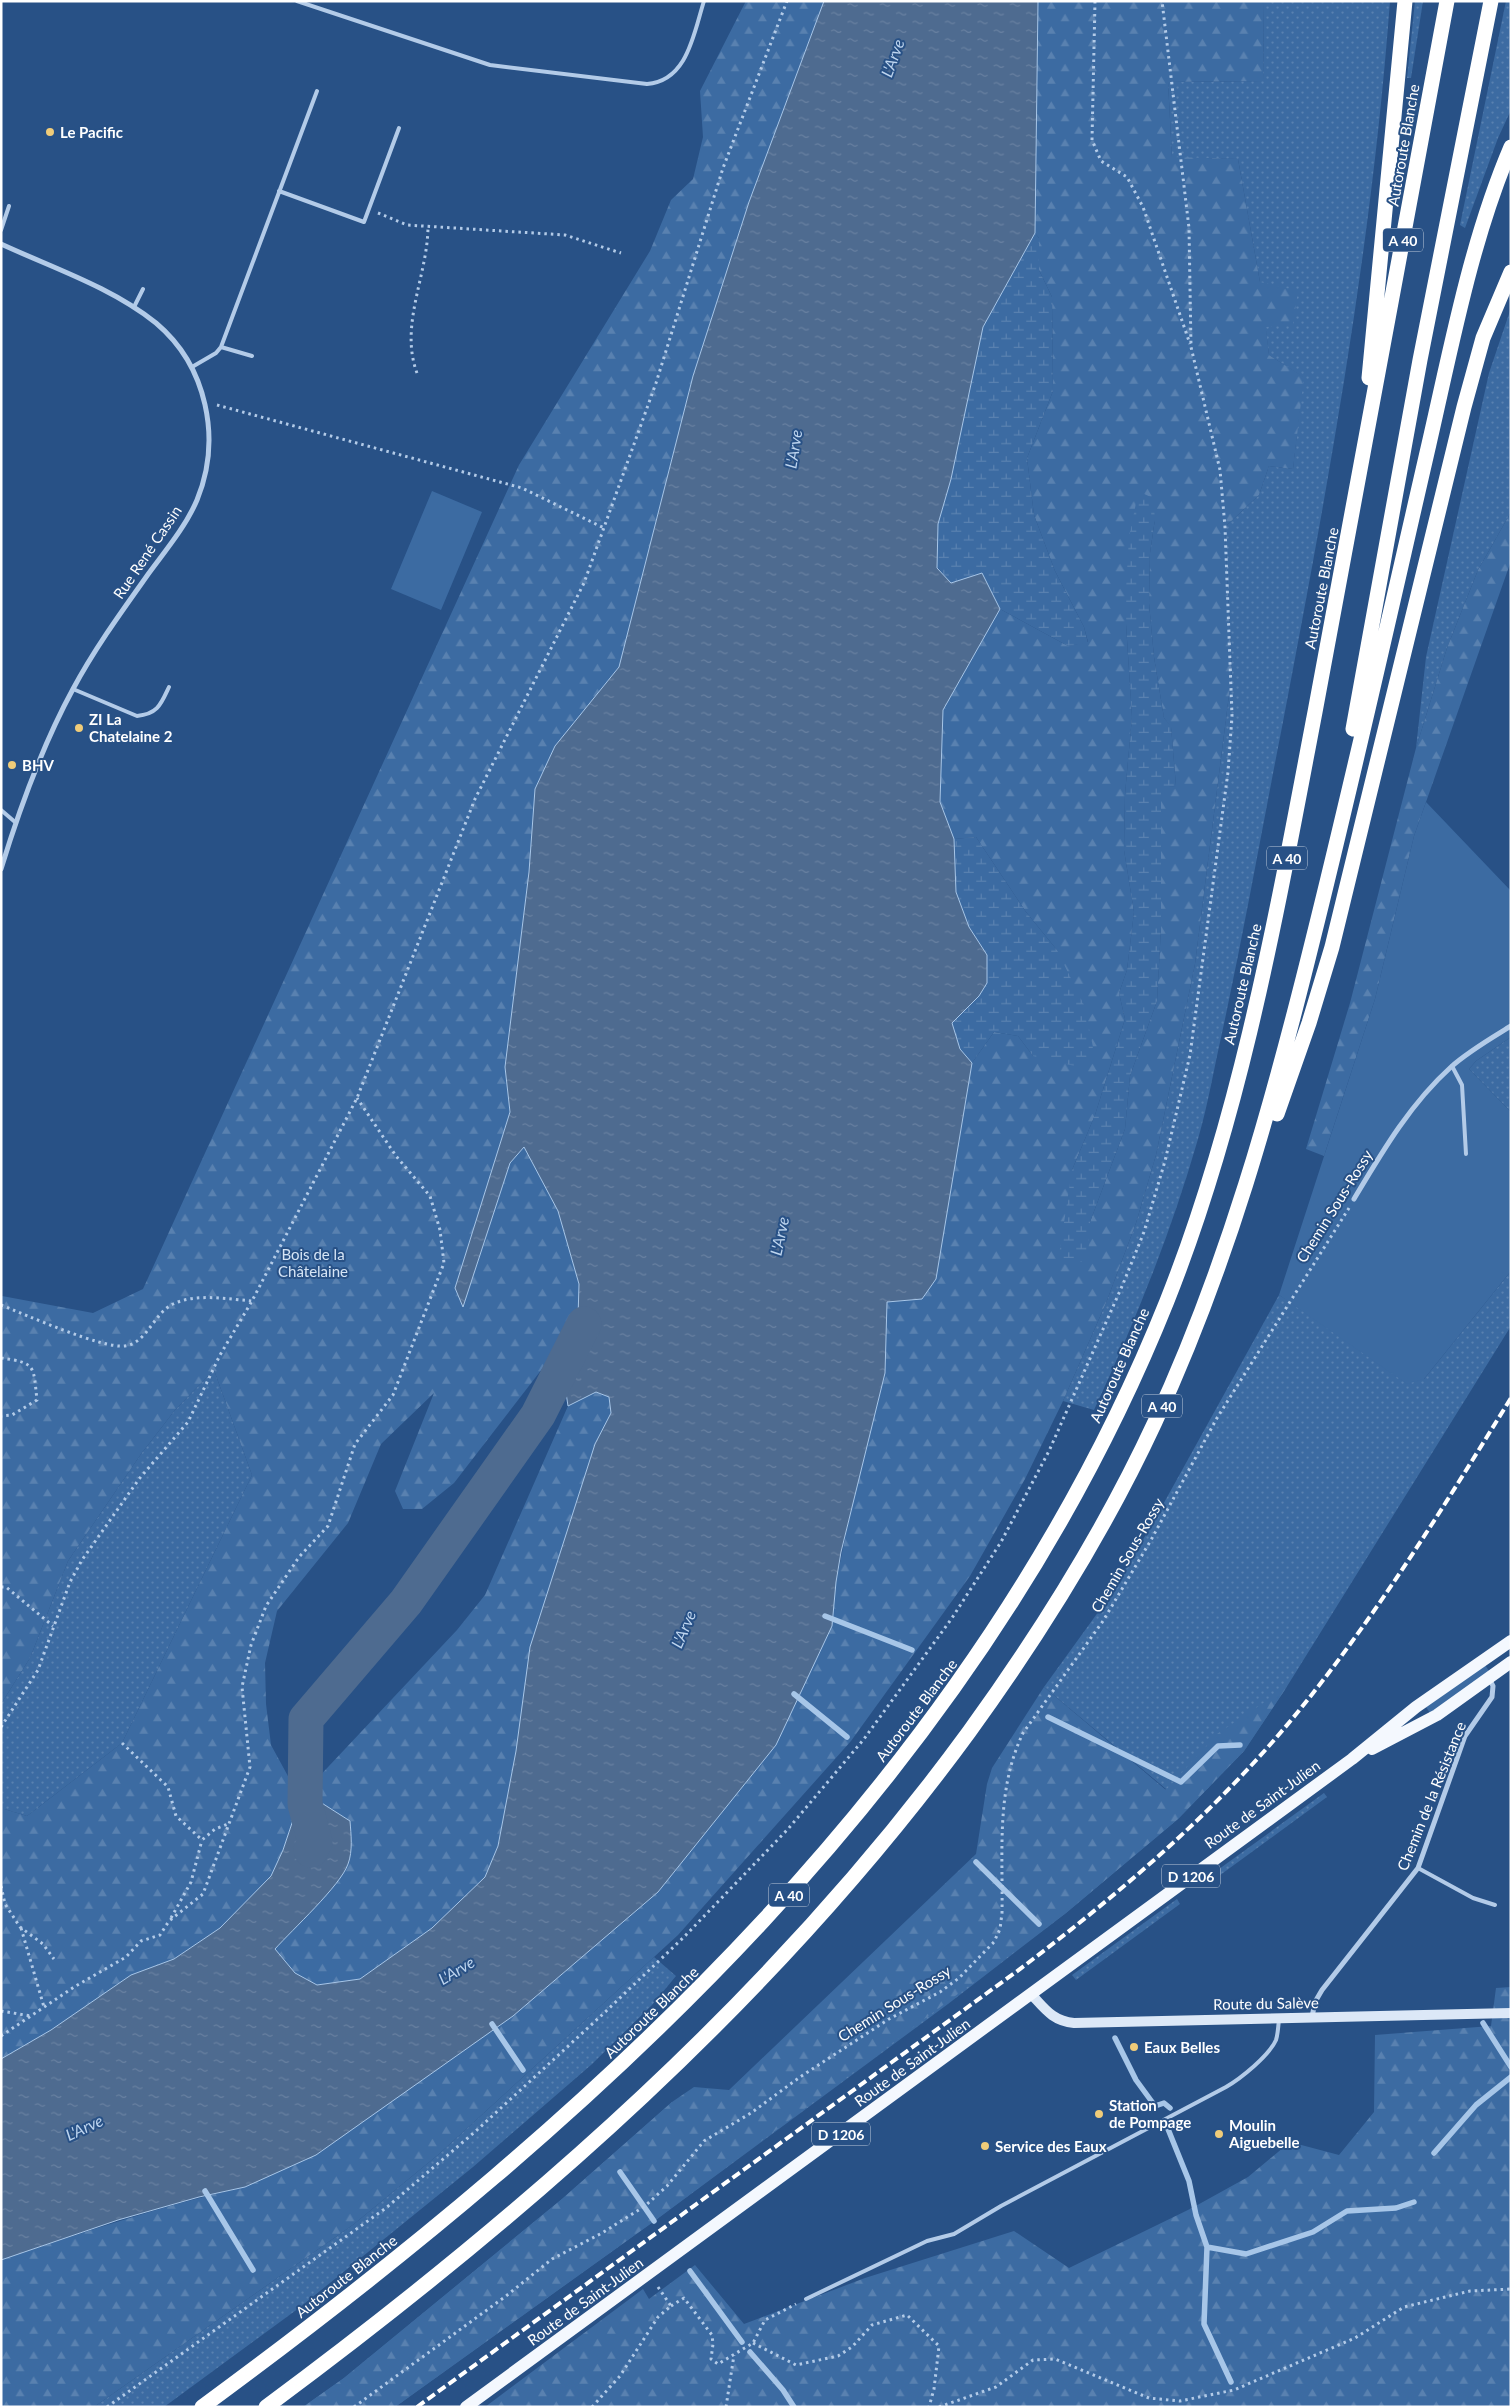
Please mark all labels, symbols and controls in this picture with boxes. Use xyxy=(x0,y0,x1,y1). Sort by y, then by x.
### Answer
water label: L'Arve xyxy=(876,36,908,80)
street label: Autoroute Blanche xyxy=(1383,82,1423,207)
place label: Le Pacific xyxy=(60,123,123,141)
marker: Le Pacific xyxy=(44,126,56,138)
road number: A 40 xyxy=(1383,228,1423,252)
water label: L'Arve xyxy=(781,428,805,470)
street label: Rue René Cassin xyxy=(109,502,185,602)
street label: Autoroute Blanche xyxy=(1300,526,1342,650)
place label: ZI La Chatelaine 2 xyxy=(89,710,173,745)
marker: ZI La Chatelaine 2 xyxy=(73,722,85,734)
place label: BHV xyxy=(22,756,54,774)
marker: BHV xyxy=(6,759,18,771)
road number: A 40 xyxy=(1267,846,1307,870)
street label: Autoroute Blanche xyxy=(1219,922,1265,1046)
street label: Chemin Sous-Rossy xyxy=(1292,1146,1376,1266)
water label: L'Arve xyxy=(766,1215,792,1257)
park label: Bois de la Châtelaine xyxy=(278,1245,348,1280)
street label: Autoroute Blanche xyxy=(1086,1305,1152,1425)
road number: A 40 xyxy=(1142,1394,1182,1418)
street label: Chemin Sous-Rossy xyxy=(1087,1494,1167,1616)
water label: L'Arve xyxy=(667,1607,699,1651)
street label: Autoroute Blanche xyxy=(872,1655,960,1765)
street label: Chemin de la Résistance xyxy=(1393,1719,1469,1873)
street label: Route de Saint-Julien xyxy=(1201,1756,1323,1852)
road number: D 1206 xyxy=(1162,1864,1220,1888)
road number: A 40 xyxy=(769,1884,809,1906)
water label: L'Arve xyxy=(434,1952,478,1988)
street label: Chemin Sous-Rossy xyxy=(834,1961,954,2045)
street label: Autoroute Blanche xyxy=(600,1963,702,2061)
street label: Route du Salève xyxy=(1213,1993,1319,2013)
street label: Route de Saint-Julien xyxy=(851,2014,973,2110)
place label: Eaux Belles xyxy=(1144,2038,1220,2056)
marker: Eaux Belles xyxy=(1128,2041,1140,2053)
place label: Station de Pompage xyxy=(1109,2096,1191,2131)
marker: Station de Pompage xyxy=(1093,2108,1105,2120)
water label: L'Arve xyxy=(62,2110,106,2144)
place label: Moulin Aiguebelle xyxy=(1228,2116,1300,2151)
road number: D 1206 xyxy=(812,2122,870,2146)
marker: Moulin Aiguebelle xyxy=(1213,2128,1225,2140)
place label: Service des Eaux xyxy=(995,2137,1107,2155)
marker: Service des Eaux xyxy=(979,2140,991,2152)
street label: Autoroute Blanche xyxy=(292,2231,400,2321)
street label: Route de Saint-Julien xyxy=(524,2253,646,2349)

